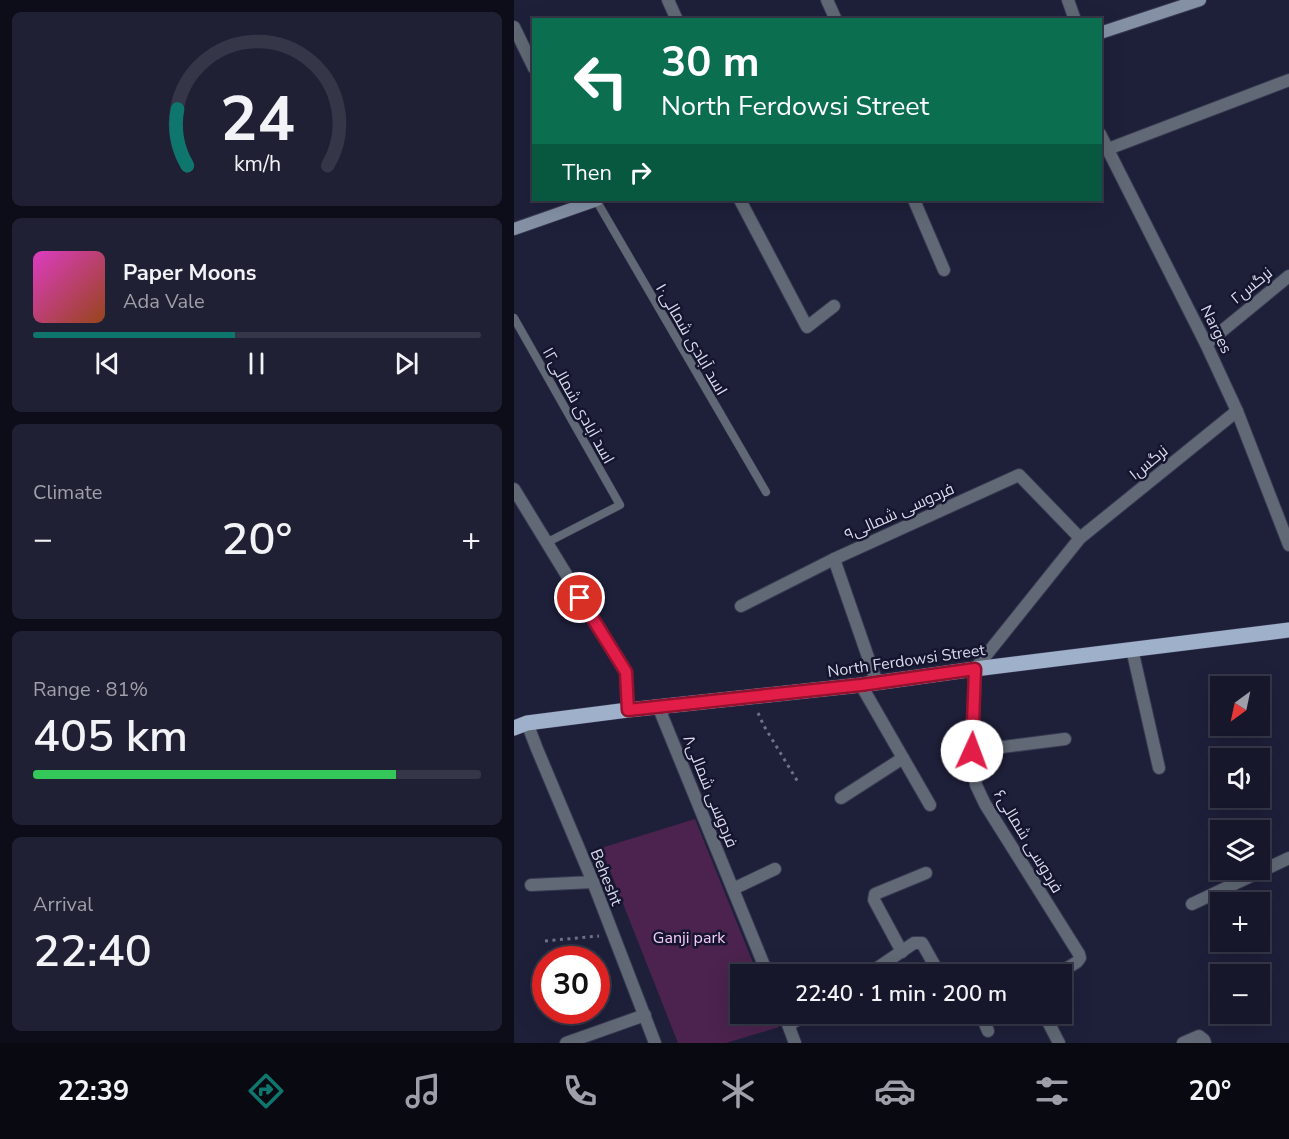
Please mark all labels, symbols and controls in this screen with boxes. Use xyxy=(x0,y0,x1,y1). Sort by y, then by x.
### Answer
text: 30 m xyxy=(661,34,760,91)
icon: left xyxy=(562,42,640,120)
text: 24 xyxy=(220,77,294,162)
text: North Ferdowsi Street xyxy=(661,88,929,125)
text: km/h xyxy=(233,149,281,179)
icon: right xyxy=(624,156,657,189)
text: Then xyxy=(562,158,612,188)
text: Paper Moons xyxy=(123,258,257,288)
street label: نرگس۲ xyxy=(1226,262,1277,310)
street label: اسد آبادی شمالی۱۰ xyxy=(650,279,732,400)
text: Ada Vale xyxy=(123,288,205,315)
street label: Narges xyxy=(1195,301,1237,357)
street label: اسد آبادی شمالی۱۲ xyxy=(537,343,619,468)
icon: previous xyxy=(91,347,124,380)
icon: pause xyxy=(240,347,273,380)
icon: next xyxy=(390,347,423,380)
street label: نرگس۱ xyxy=(1124,440,1173,485)
street label: فردوسی شمالی۹ xyxy=(841,478,958,546)
text: Climate xyxy=(33,479,102,506)
text: 20° xyxy=(222,509,292,570)
text: − xyxy=(33,517,53,562)
text: + xyxy=(461,517,481,562)
pin xyxy=(554,572,605,623)
icon: arrive xyxy=(563,581,596,614)
street label: North Ferdowsi Street xyxy=(826,639,987,683)
text: Range · 81% xyxy=(33,676,148,703)
north arrow xyxy=(1210,676,1270,736)
map controls xyxy=(1210,676,1270,1024)
text: 405 km xyxy=(33,706,188,767)
position arrow xyxy=(940,719,1004,783)
street label: فردوسی شمالی۸ xyxy=(677,732,743,851)
button: sound xyxy=(1210,748,1270,808)
street label: فردوسی شمالی۶ xyxy=(988,786,1068,897)
button: layers xyxy=(1210,820,1270,880)
street label: Behesht xyxy=(585,846,628,909)
text: Arrival xyxy=(33,891,93,918)
button: + xyxy=(1210,892,1270,952)
text: 22:40 xyxy=(33,921,152,982)
park label: Ganji park xyxy=(653,927,726,949)
speed limit sign: 30 xyxy=(532,946,610,1024)
button: − xyxy=(1210,964,1270,1024)
text: 22:40 · 1 min · 200 m xyxy=(795,979,1007,1009)
icon: directions xyxy=(245,1070,287,1112)
icon: music xyxy=(402,1070,444,1112)
icon: phone xyxy=(559,1070,601,1112)
icon: climate xyxy=(717,1070,759,1112)
icon: car xyxy=(874,1070,916,1112)
icon: filters xyxy=(1031,1070,1073,1112)
text: 22:39 xyxy=(58,1073,129,1110)
text: 20° xyxy=(1189,1073,1231,1110)

